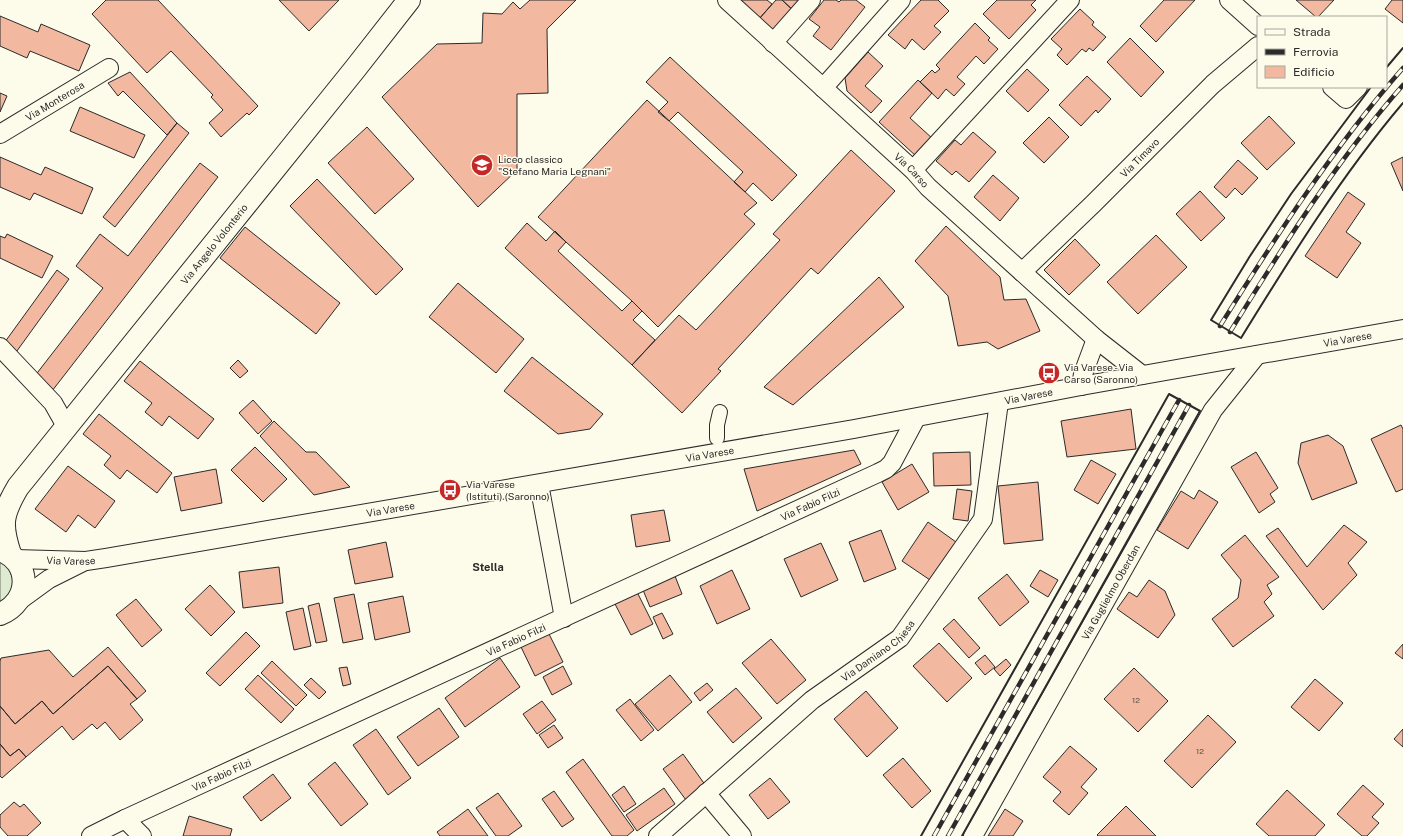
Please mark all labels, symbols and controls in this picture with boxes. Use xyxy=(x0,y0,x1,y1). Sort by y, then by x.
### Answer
legend xyxy=(1257,16,1387,88)
text: Strada xyxy=(1293,25,1330,39)
text: Ferrovia xyxy=(1293,45,1338,59)
text: Edificio xyxy=(1293,65,1335,79)
street label: Via Monterosa xyxy=(23,78,86,123)
street label: Via Timavo xyxy=(1117,135,1162,180)
street label: Via Carso xyxy=(892,150,932,190)
school or university icon: Liceo classico "Stefano Maria Legnani" xyxy=(469,152,495,178)
place label: Liceo classico "Stefano Maria Legnani" xyxy=(498,153,611,177)
street label: Via Angelo Volonterio xyxy=(178,201,250,287)
street label: Via Varese xyxy=(1322,329,1373,349)
bus stop icon: Via Varese - Via Carso (Saronno) xyxy=(1036,360,1062,386)
place label: Via Varese - Via Carso (Saronno) xyxy=(1064,361,1138,385)
street label: Via Varese xyxy=(1003,385,1054,406)
street label: Via Varese xyxy=(685,444,735,464)
bus stop icon: Via Varese (Istituti) (Saronno) xyxy=(437,477,463,503)
place label: Via Varese (Istituti) (Saronno) xyxy=(466,478,550,502)
street label: Via Fabio Filzi xyxy=(779,485,842,523)
street label: Via Varese xyxy=(365,499,416,519)
street label: Via Guglielmo Oberdan xyxy=(1079,542,1142,642)
street label: Via Varese xyxy=(46,554,97,567)
district label: Stella xyxy=(472,561,504,573)
street label: Via Damiano Chiesa xyxy=(839,618,917,684)
street label: Via Fabio Filzi xyxy=(484,621,547,658)
house number: 12 xyxy=(1132,695,1140,705)
house number: 12 xyxy=(1196,746,1204,756)
street label: Via Fabio Filzi xyxy=(190,756,253,794)

